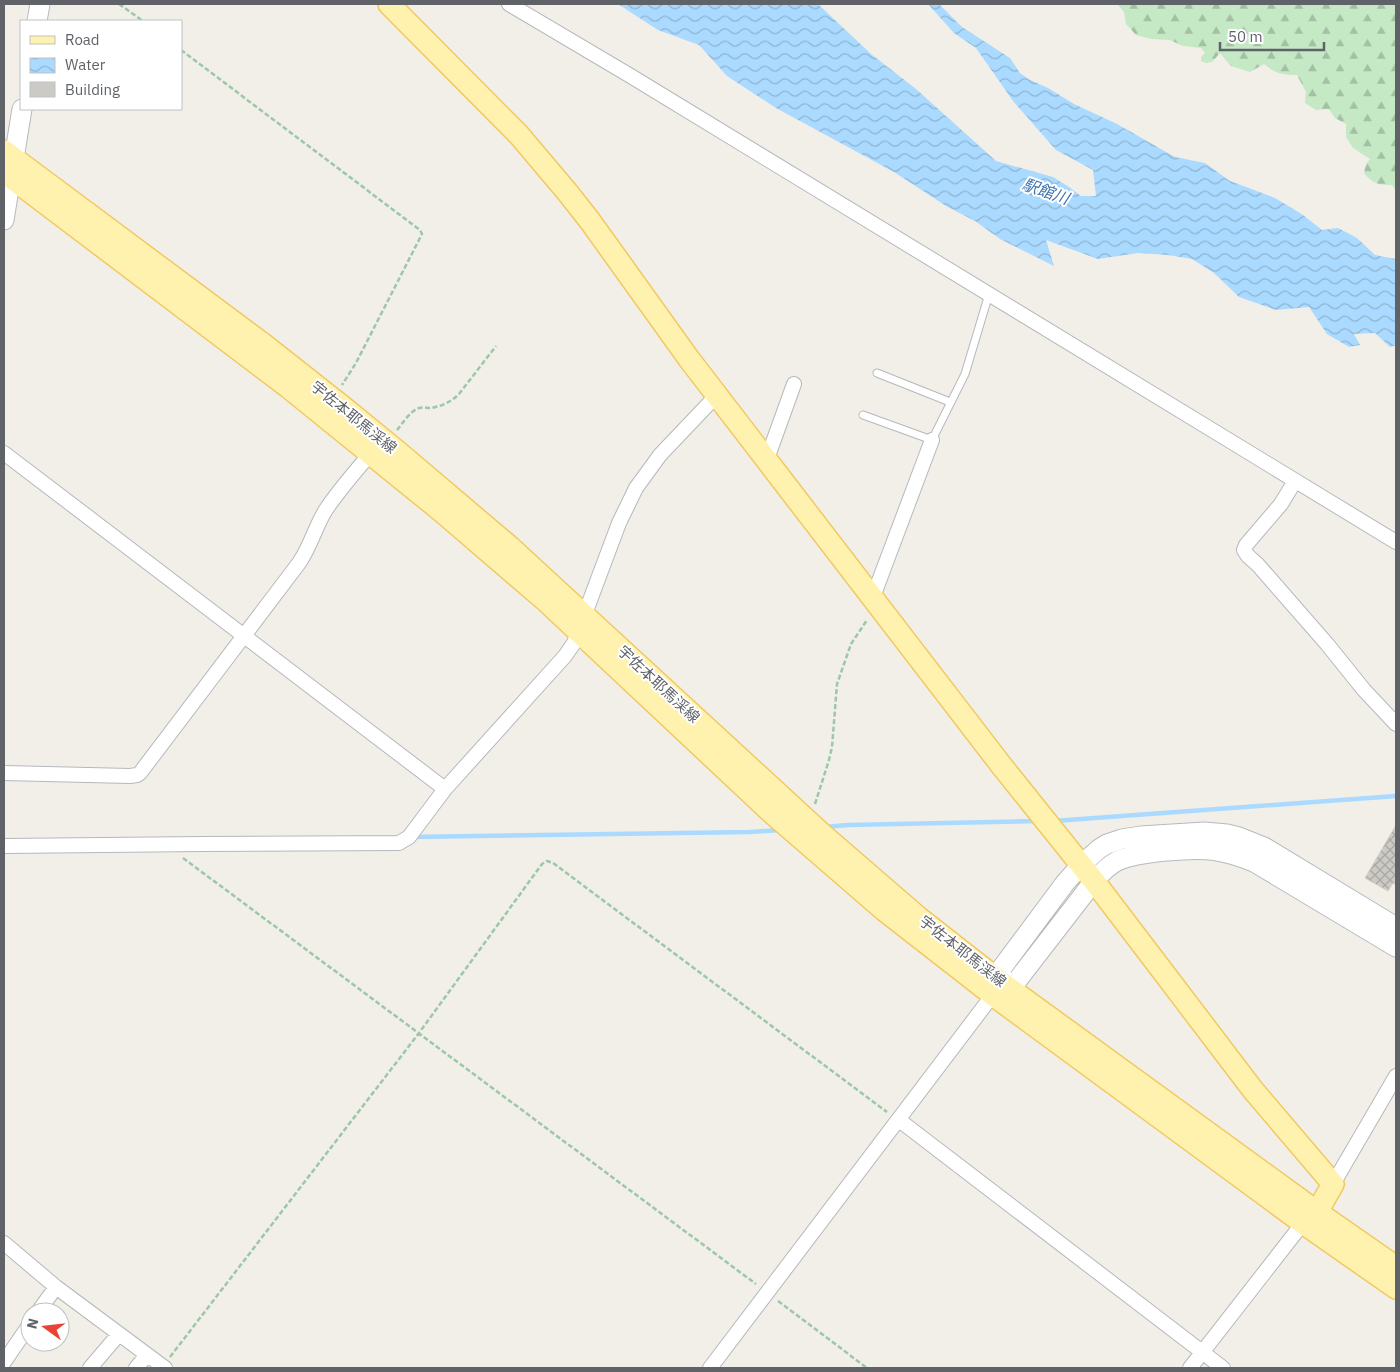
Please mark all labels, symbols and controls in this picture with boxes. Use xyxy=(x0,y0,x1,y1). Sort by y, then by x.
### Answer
legend xyxy=(20,20,182,110)
scale bar xyxy=(1220,20,1324,52)
text: 50 m xyxy=(1228,27,1263,46)
text: Road xyxy=(65,30,100,49)
text: Water xyxy=(65,55,106,74)
text: Building xyxy=(65,80,120,99)
water label: 駅館川 xyxy=(1020,174,1074,209)
street label: 宇佐本耶馬渓線 xyxy=(307,377,401,457)
street label: 宇佐本耶馬渓線 xyxy=(614,641,704,727)
street label: 宇佐本耶馬渓線 xyxy=(916,911,1010,991)
north arrow xyxy=(20,1302,70,1352)
text: N xyxy=(22,1316,42,1331)

